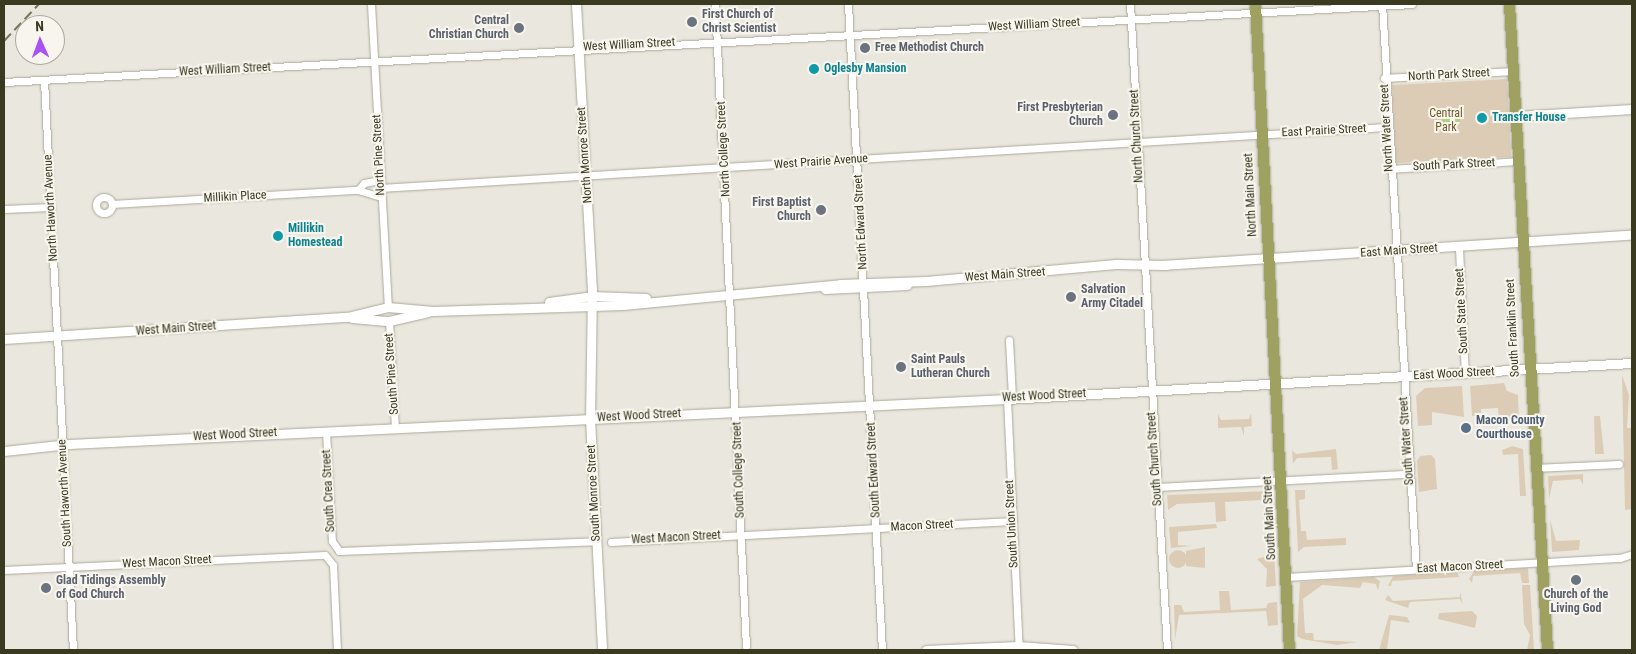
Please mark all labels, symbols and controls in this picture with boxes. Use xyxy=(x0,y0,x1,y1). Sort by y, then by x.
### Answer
place label: First Church of Christ Scientist xyxy=(702,8,776,36)
place label: Central Christian Church xyxy=(429,14,509,42)
north arrow xyxy=(15,15,65,65)
street label: West William Street xyxy=(988,15,1080,35)
marker: First Church of Christ Scientist xyxy=(686,16,698,28)
text: N xyxy=(35,18,44,34)
marker: Central Christian Church xyxy=(513,22,525,34)
street label: West William Street xyxy=(583,35,675,55)
place label: Free Methodist Church xyxy=(875,41,984,55)
marker: Free Methodist Church xyxy=(859,42,871,54)
street label: West William Street xyxy=(179,60,271,80)
place label: Oglesby Mansion xyxy=(824,62,906,76)
marker: Oglesby Mansion xyxy=(808,63,820,75)
street label: North Park Street xyxy=(1408,66,1490,84)
street label: North Water Street xyxy=(1378,84,1396,172)
street label: North Church Street xyxy=(1127,89,1147,183)
street label: North College Street xyxy=(714,101,734,197)
place label: First Presbyterian Church xyxy=(1017,101,1103,129)
street label: North Monroe Street xyxy=(574,106,596,204)
park label: Central Park xyxy=(1429,107,1463,135)
marker: First Presbyterian Church xyxy=(1107,109,1119,121)
place label: Transfer House xyxy=(1492,111,1566,125)
marker: Transfer House xyxy=(1476,112,1488,124)
street label: North Pine Street xyxy=(370,114,388,196)
street label: East Prairie Street xyxy=(1281,122,1367,140)
street label: West Prairie Avenue xyxy=(773,152,869,172)
street label: North Main Street xyxy=(1242,153,1260,237)
street label: North Haworth Avenue xyxy=(41,154,61,262)
street label: South Park Street xyxy=(1412,156,1496,174)
street label: North Edward Street xyxy=(851,174,871,270)
street label: Millikin Place xyxy=(203,188,267,206)
place label: First Baptist Church xyxy=(752,196,811,224)
marker: First Baptist Church xyxy=(815,204,827,216)
place label: Millikin Homestead xyxy=(288,222,342,250)
marker: Millikin Homestead xyxy=(272,230,284,242)
street label: East Main Street xyxy=(1360,241,1438,261)
street label: West Main Street xyxy=(964,265,1046,285)
street label: South State Street xyxy=(1453,268,1471,354)
street label: South Franklin Street xyxy=(1503,279,1523,377)
place label: Salvation Army Citadel xyxy=(1081,283,1143,311)
marker: Salvation Army Citadel xyxy=(1065,291,1077,303)
street label: West Main Street xyxy=(135,319,217,339)
street label: South Pine Street xyxy=(382,333,402,415)
place label: Saint Pauls Lutheran Church xyxy=(911,353,990,381)
marker: Saint Pauls Lutheran Church xyxy=(895,361,907,373)
street label: East Wood Street xyxy=(1413,365,1495,383)
street label: West Wood Street xyxy=(1002,387,1086,405)
street label: South Water Street xyxy=(1397,396,1417,486)
street label: West Wood Street xyxy=(597,407,681,425)
street label: South Church Street xyxy=(1145,411,1165,507)
place label: Macon County Courthouse xyxy=(1476,414,1545,442)
street label: South College Street xyxy=(730,422,748,518)
street label: South Edward Street xyxy=(864,422,884,518)
marker: Macon County Courthouse xyxy=(1460,422,1472,434)
street label: West Wood Street xyxy=(193,426,277,444)
street label: South Haworth Avenue xyxy=(55,439,75,547)
street label: South Monroe Street xyxy=(584,444,604,542)
street label: South Crea Street xyxy=(320,449,338,533)
street label: South Main Street xyxy=(1261,475,1279,561)
street label: South Union Street xyxy=(1003,480,1021,568)
street label: Macon Street xyxy=(890,517,954,535)
street label: West Macon Street xyxy=(631,528,721,548)
street label: West Macon Street xyxy=(122,552,212,572)
street label: East Macon Street xyxy=(1416,558,1504,576)
place label: Glad Tidings Assembly of God Church xyxy=(56,574,166,602)
marker: Church of the Living God xyxy=(1570,574,1582,586)
marker: Glad Tidings Assembly of God Church xyxy=(40,582,52,594)
place label: Church of the Living God xyxy=(1544,588,1608,616)

